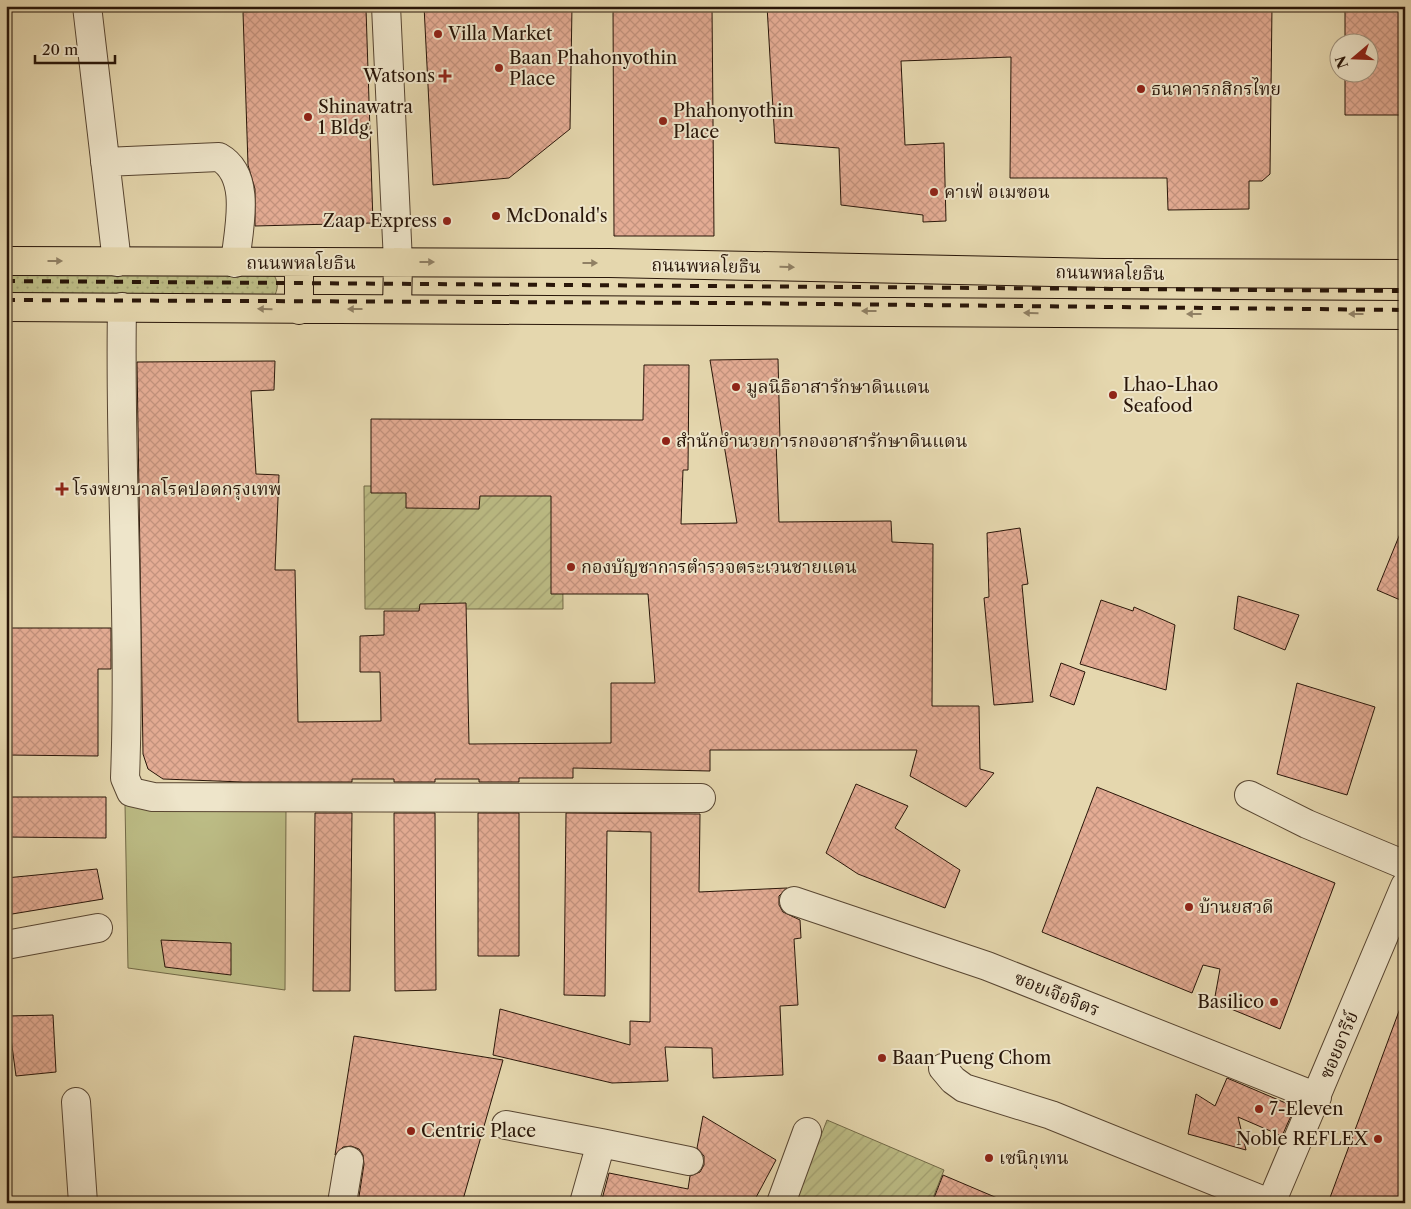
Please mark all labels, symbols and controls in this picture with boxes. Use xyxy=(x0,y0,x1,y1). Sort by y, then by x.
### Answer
place label: Villa Market xyxy=(447,23,553,45)
marker: Villa Market xyxy=(432,28,444,40)
scale bar xyxy=(35,32,115,64)
north arrow xyxy=(1328,32,1378,82)
text: 20 m xyxy=(42,40,78,59)
place label: Baan Phahonyothin Place xyxy=(509,47,677,90)
text: N xyxy=(1331,54,1352,71)
marker: Baan Phahonyothin Place xyxy=(493,62,505,74)
place label: Watsons xyxy=(362,65,435,87)
marker: Watsons xyxy=(439,70,451,82)
place label: ธนาคารกสิกรไทย xyxy=(1151,77,1281,100)
marker: ธนาคารกสิกรไทย xyxy=(1135,83,1147,95)
place label: Shinawatra 1 Bldg. xyxy=(318,96,414,139)
place label: Phahonyothin Place xyxy=(673,100,794,143)
marker: Shinawatra 1 Bldg. xyxy=(302,111,314,123)
marker: Phahonyothin Place xyxy=(657,115,669,127)
place label: คาเฟ่ อเมซอน xyxy=(944,181,1050,203)
marker: คาเฟ่ อเมซอน xyxy=(928,186,940,198)
place label: McDonald's xyxy=(506,205,608,227)
place label: Zaap Express xyxy=(323,210,437,232)
marker: McDonald's xyxy=(490,210,502,222)
marker: Zaap Express xyxy=(441,215,453,227)
street label: ถนนพหลโยธิน xyxy=(246,250,356,274)
street label: ถนนพหลโยธิน xyxy=(651,252,761,278)
one-way arrow xyxy=(47,257,63,265)
one-way arrow xyxy=(420,258,436,266)
one-way arrow xyxy=(582,259,598,267)
street label: ถนนพหลโยธิน xyxy=(1055,259,1165,285)
one-way arrow xyxy=(780,264,796,272)
one-way arrow xyxy=(256,305,272,313)
one-way arrow xyxy=(347,305,363,313)
one-way arrow xyxy=(860,307,876,315)
one-way arrow xyxy=(1023,309,1039,317)
one-way arrow xyxy=(1185,310,1201,318)
one-way arrow xyxy=(1348,310,1364,318)
place label: Lhao-Lhao Seafood xyxy=(1123,374,1218,417)
place label: มูลนิธิอาสารักษาดินแดน xyxy=(746,376,930,398)
marker: มูลนิธิอาสารักษาดินแดน xyxy=(730,381,742,393)
marker: Lhao-Lhao Seafood xyxy=(1107,389,1119,401)
place label: สำนักอำนวยการกองอาสารักษาดินแดน xyxy=(676,430,968,452)
marker: สำนักอำนวยการกองอาสารักษาดินแดน xyxy=(660,435,672,447)
place label: โรงพยาบาลโรคปอดกรุงเทพ xyxy=(72,476,282,501)
marker: โรงพยาบาลโรคปอดกรุงเทพ xyxy=(55,482,69,496)
place label: กองบัญชาการตำรวจตระเวนชายแดน xyxy=(581,556,857,578)
marker: กองบัญชาการตำรวจตระเวนชายแดน xyxy=(565,561,577,573)
place label: บ้านยสวดี xyxy=(1199,896,1274,918)
marker: บ้านยสวดี xyxy=(1183,901,1195,913)
street label: ซอยเจือจิตร xyxy=(1011,967,1103,1021)
place label: Basilico xyxy=(1197,991,1264,1013)
marker: Basilico xyxy=(1268,996,1280,1008)
street label: ซอยอารีย์ xyxy=(1315,1008,1363,1082)
place label: Baan Pueng Chom xyxy=(892,1047,1051,1069)
marker: Baan Pueng Chom xyxy=(876,1052,888,1064)
place label: 7-Eleven xyxy=(1269,1098,1344,1120)
marker: 7-Eleven xyxy=(1253,1103,1265,1115)
place label: Centric Place xyxy=(421,1120,536,1142)
marker: Centric Place xyxy=(405,1125,417,1137)
place label: Noble REFLEX xyxy=(1236,1128,1369,1150)
marker: Noble REFLEX xyxy=(1372,1133,1384,1145)
place label: เซนิกุเทน xyxy=(999,1147,1069,1170)
marker: เซนิกุเทน xyxy=(983,1152,995,1164)

